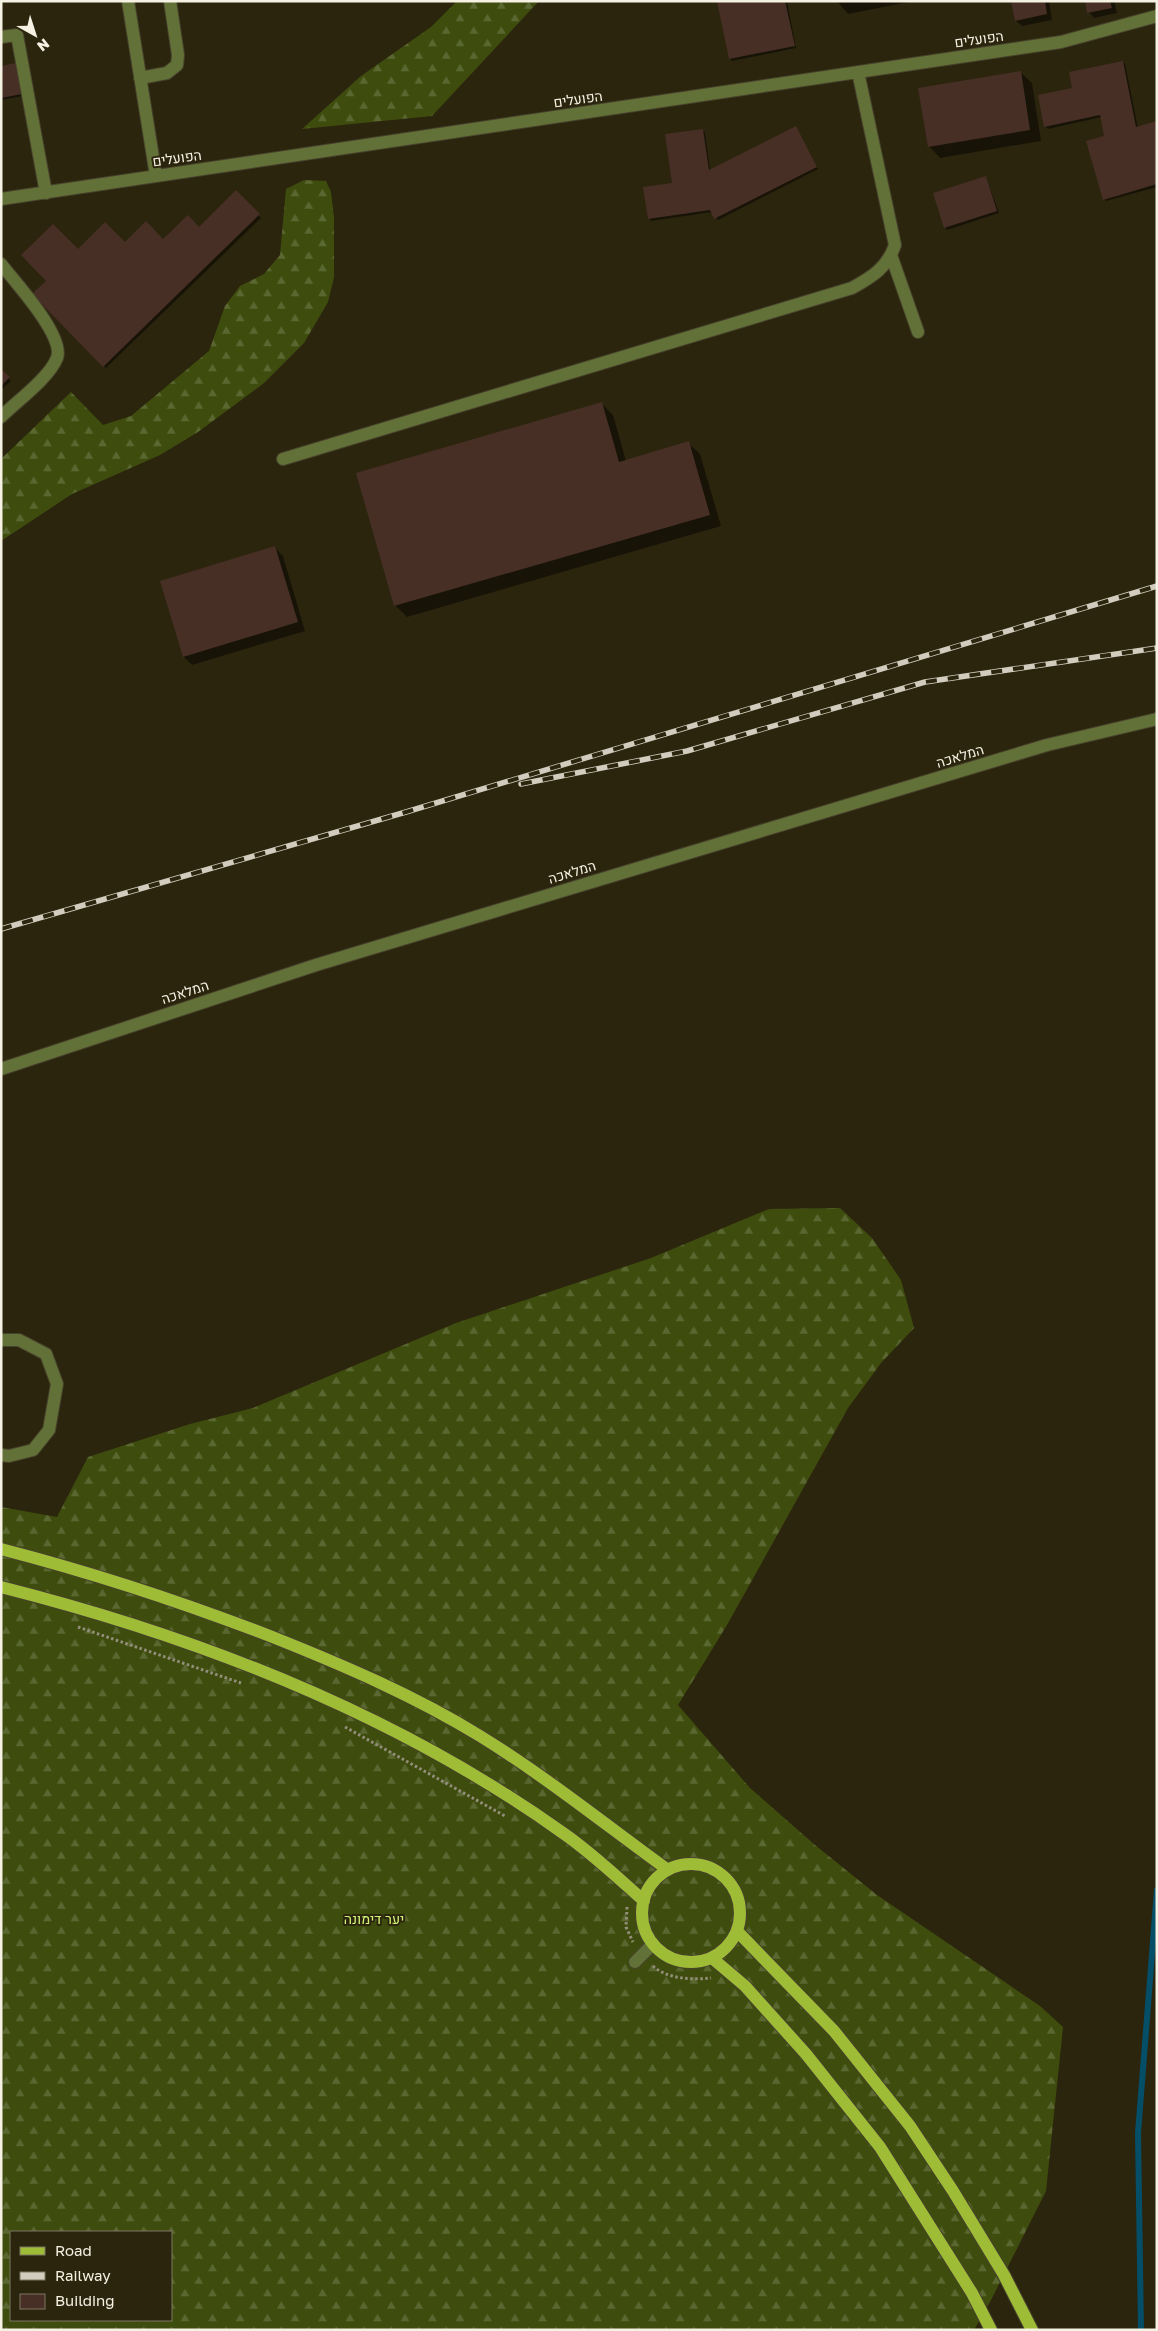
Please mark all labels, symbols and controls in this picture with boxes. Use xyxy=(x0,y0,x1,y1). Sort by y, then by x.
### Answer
north arrow xyxy=(10,10,60,60)
street label: הפועלים xyxy=(953,27,1005,50)
text: N xyxy=(34,36,53,55)
street label: הפועלים xyxy=(552,87,604,110)
street label: הפועלים xyxy=(151,146,203,169)
street label: המלאכה xyxy=(934,740,986,771)
street label: המלאכה xyxy=(546,856,598,887)
street label: המלאכה xyxy=(159,976,211,1007)
park label: יער דימונה xyxy=(344,1910,404,1927)
legend xyxy=(10,2231,172,2321)
text: Road xyxy=(55,2241,92,2259)
text: Railway xyxy=(55,2266,111,2284)
text: Building xyxy=(55,2291,115,2309)

